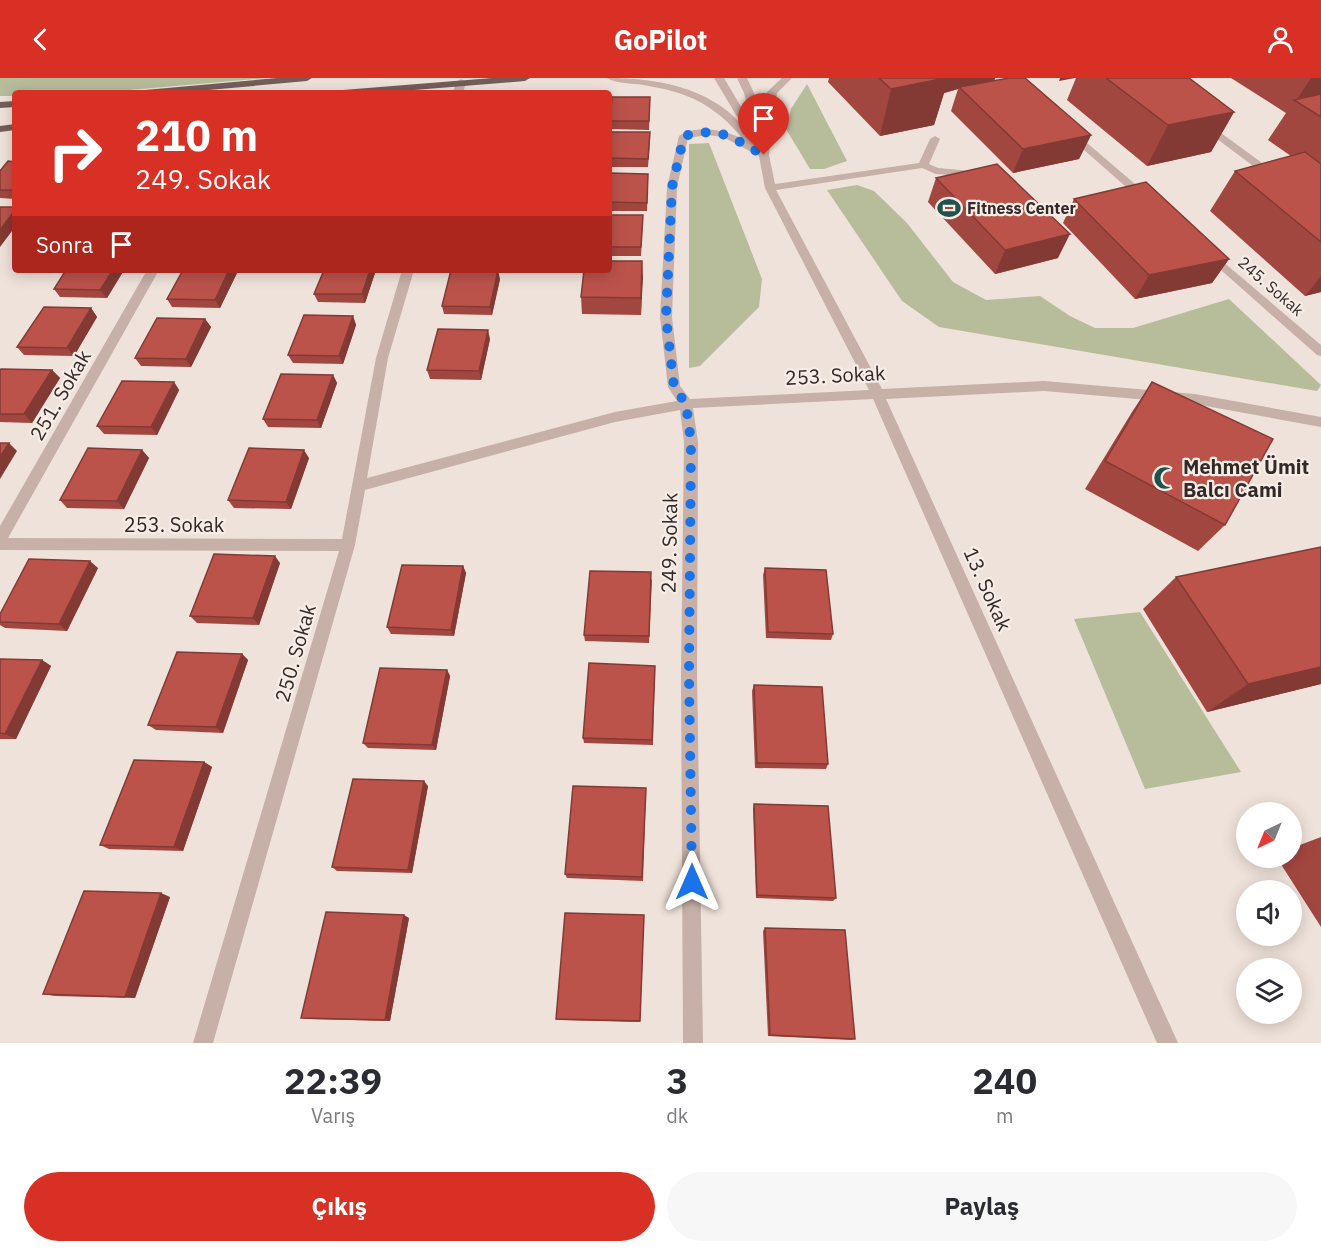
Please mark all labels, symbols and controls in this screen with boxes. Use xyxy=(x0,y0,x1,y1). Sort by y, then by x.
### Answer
text: GoPilot xyxy=(614,22,707,57)
icon: back xyxy=(24,23,57,56)
icon: person xyxy=(1264,23,1297,56)
pin xyxy=(738,93,789,155)
icon: arrive xyxy=(747,102,780,135)
text: 210 m xyxy=(135,108,258,163)
icon: right xyxy=(36,114,114,192)
text: 249. Sokak xyxy=(135,161,271,196)
sports icon: Fitness Center xyxy=(936,195,962,221)
place label: Fitness Center xyxy=(967,198,1076,218)
icon: arrive xyxy=(105,228,138,261)
text: Sonra xyxy=(36,230,93,259)
street label: 245. Sokak xyxy=(1234,252,1308,320)
street label: 251. Sokak xyxy=(23,344,97,445)
street label: 253. Sokak xyxy=(784,359,886,391)
place label: Mehmet Ümit Balcı Cami xyxy=(1183,453,1309,503)
mosque icon: Mehmet Ümit Balcı Cami xyxy=(1152,465,1178,491)
street label: 249. Sokak xyxy=(655,492,683,594)
street label: 253. Sokak xyxy=(124,511,225,538)
street label: 13. Sokak xyxy=(958,543,1019,635)
street label: 250. Sokak xyxy=(268,600,322,705)
north arrow xyxy=(1236,802,1302,868)
map controls xyxy=(1236,802,1302,1024)
position arrow xyxy=(660,850,724,914)
button: sound xyxy=(1236,880,1302,946)
button: layers xyxy=(1236,958,1302,1024)
text: 22:39 xyxy=(284,1057,382,1104)
text: 3 xyxy=(666,1057,688,1104)
text: 240 xyxy=(972,1057,1037,1104)
text: Varış xyxy=(311,1102,355,1129)
text: dk xyxy=(666,1102,688,1129)
text: m xyxy=(996,1102,1013,1129)
button: Çıkış xyxy=(24,1172,655,1241)
button: Paylaş xyxy=(667,1172,1297,1241)

